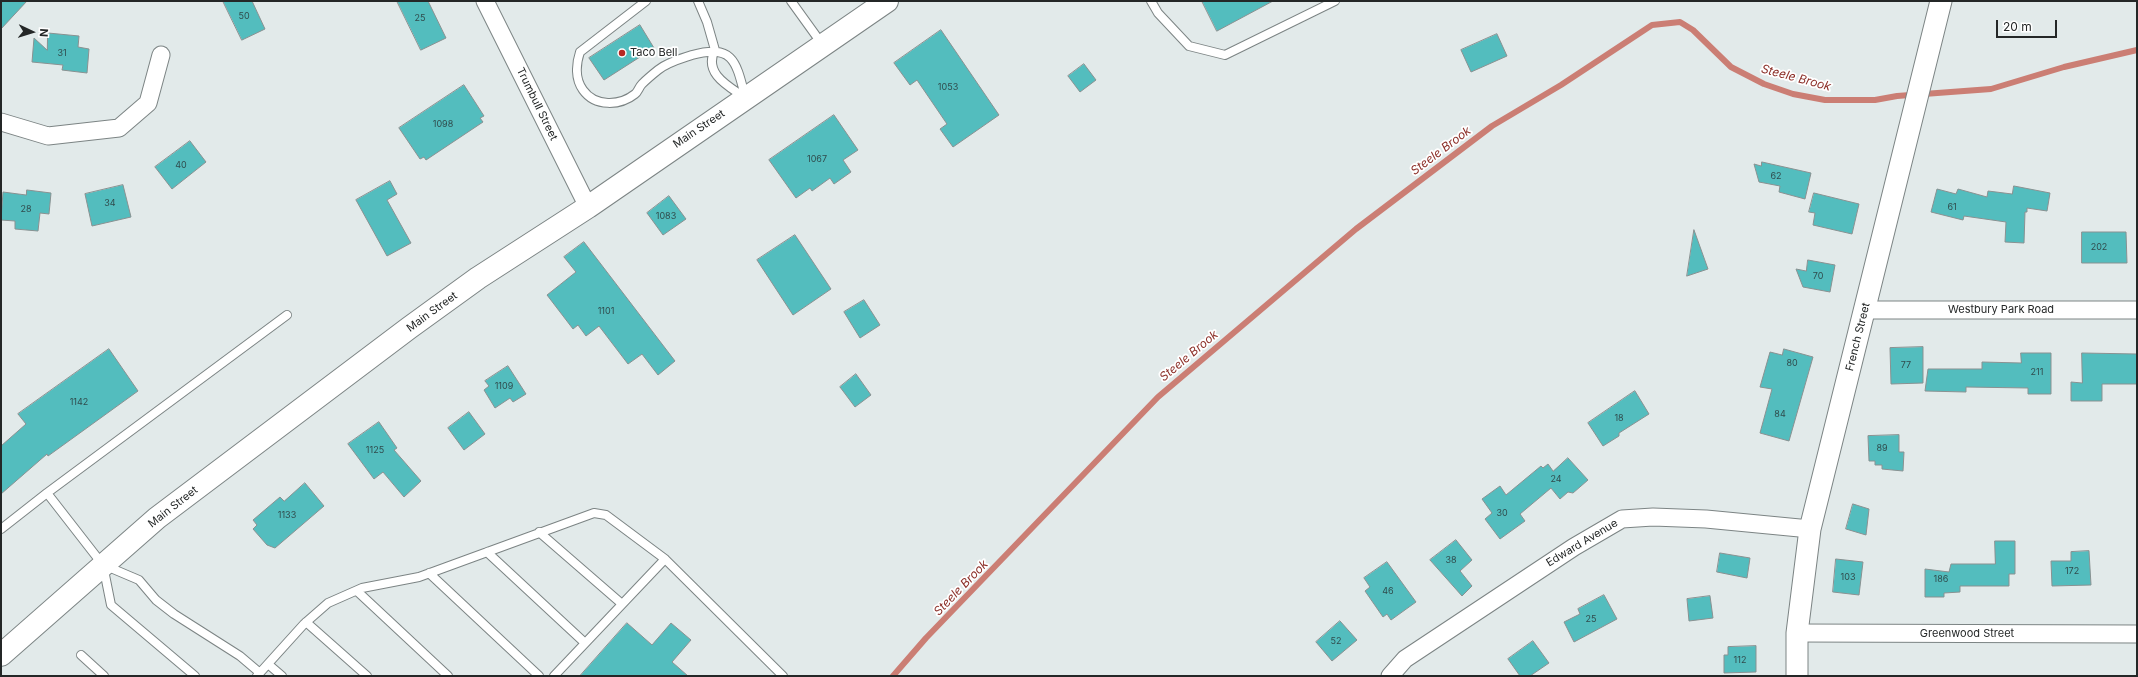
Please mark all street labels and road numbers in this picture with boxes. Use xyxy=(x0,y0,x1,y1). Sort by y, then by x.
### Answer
street label: Trumbull Street xyxy=(514,65,560,143)
street label: Main Street xyxy=(671,107,727,151)
street label: Main Street xyxy=(404,289,460,335)
street label: French Street xyxy=(1843,301,1873,373)
street label: Westbury Park Road xyxy=(1948,303,2054,317)
street label: Main Street xyxy=(146,484,200,530)
street label: Edward Avenue xyxy=(1544,516,1620,570)
street label: Greenwood Street xyxy=(1920,627,2014,641)

